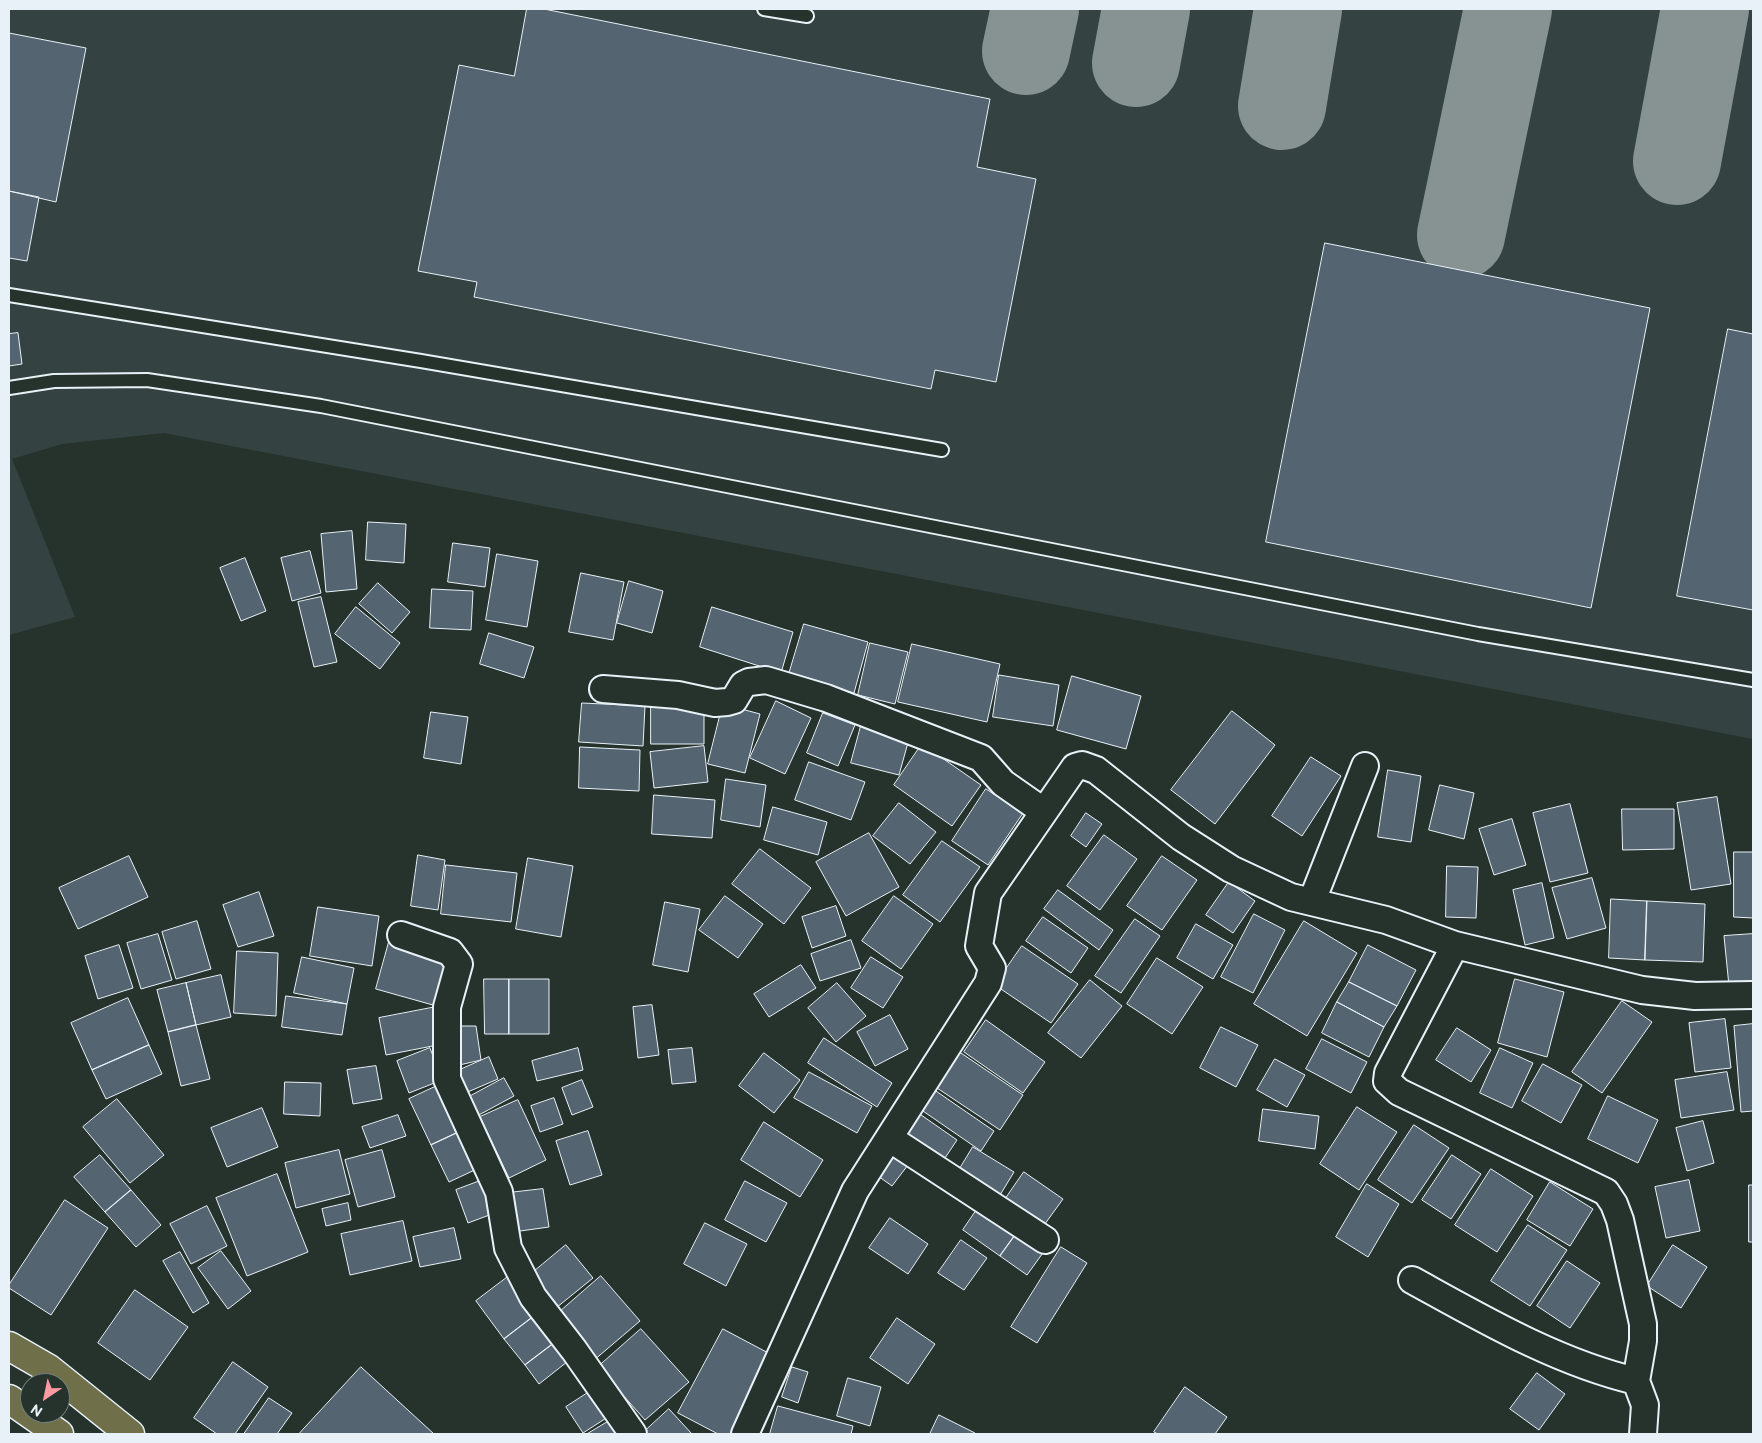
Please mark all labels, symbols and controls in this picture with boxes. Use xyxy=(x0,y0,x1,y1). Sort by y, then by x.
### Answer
north arrow xyxy=(20,1373,70,1423)
text: N xyxy=(28,1400,46,1420)

